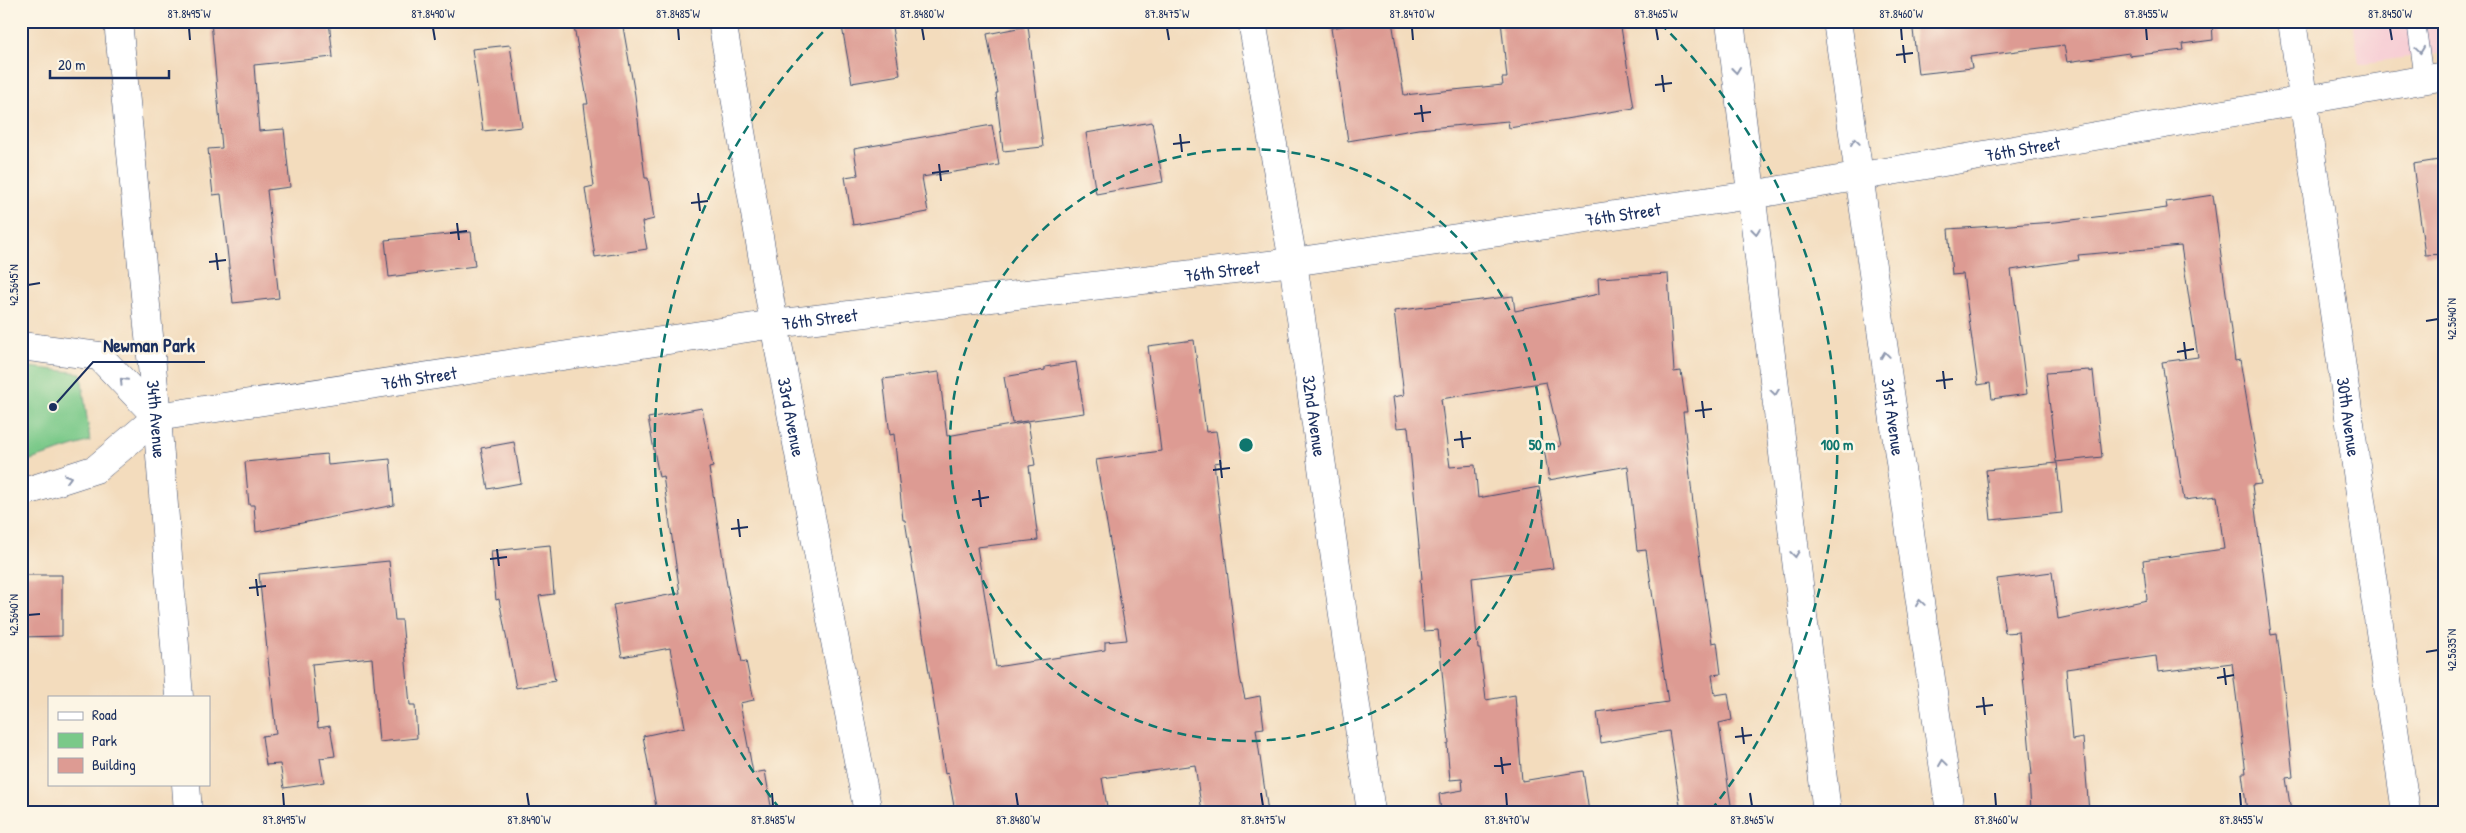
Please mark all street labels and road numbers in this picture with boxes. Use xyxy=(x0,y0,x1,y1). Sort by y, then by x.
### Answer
street label: 76th Street xyxy=(1983,130,2063,167)
street label: 76th Street xyxy=(1583,196,1663,232)
street label: 76th Street xyxy=(1183,253,1262,287)
street label: 76th Street xyxy=(781,302,860,335)
street label: 76th Street xyxy=(380,359,459,396)
street label: 32nd Avenue xyxy=(1297,374,1333,458)
street label: 33rd Avenue xyxy=(772,375,812,458)
street label: 30th Avenue xyxy=(2331,376,2367,458)
street label: 31st Avenue xyxy=(1876,377,1911,457)
street label: 34th Avenue xyxy=(141,379,173,459)

